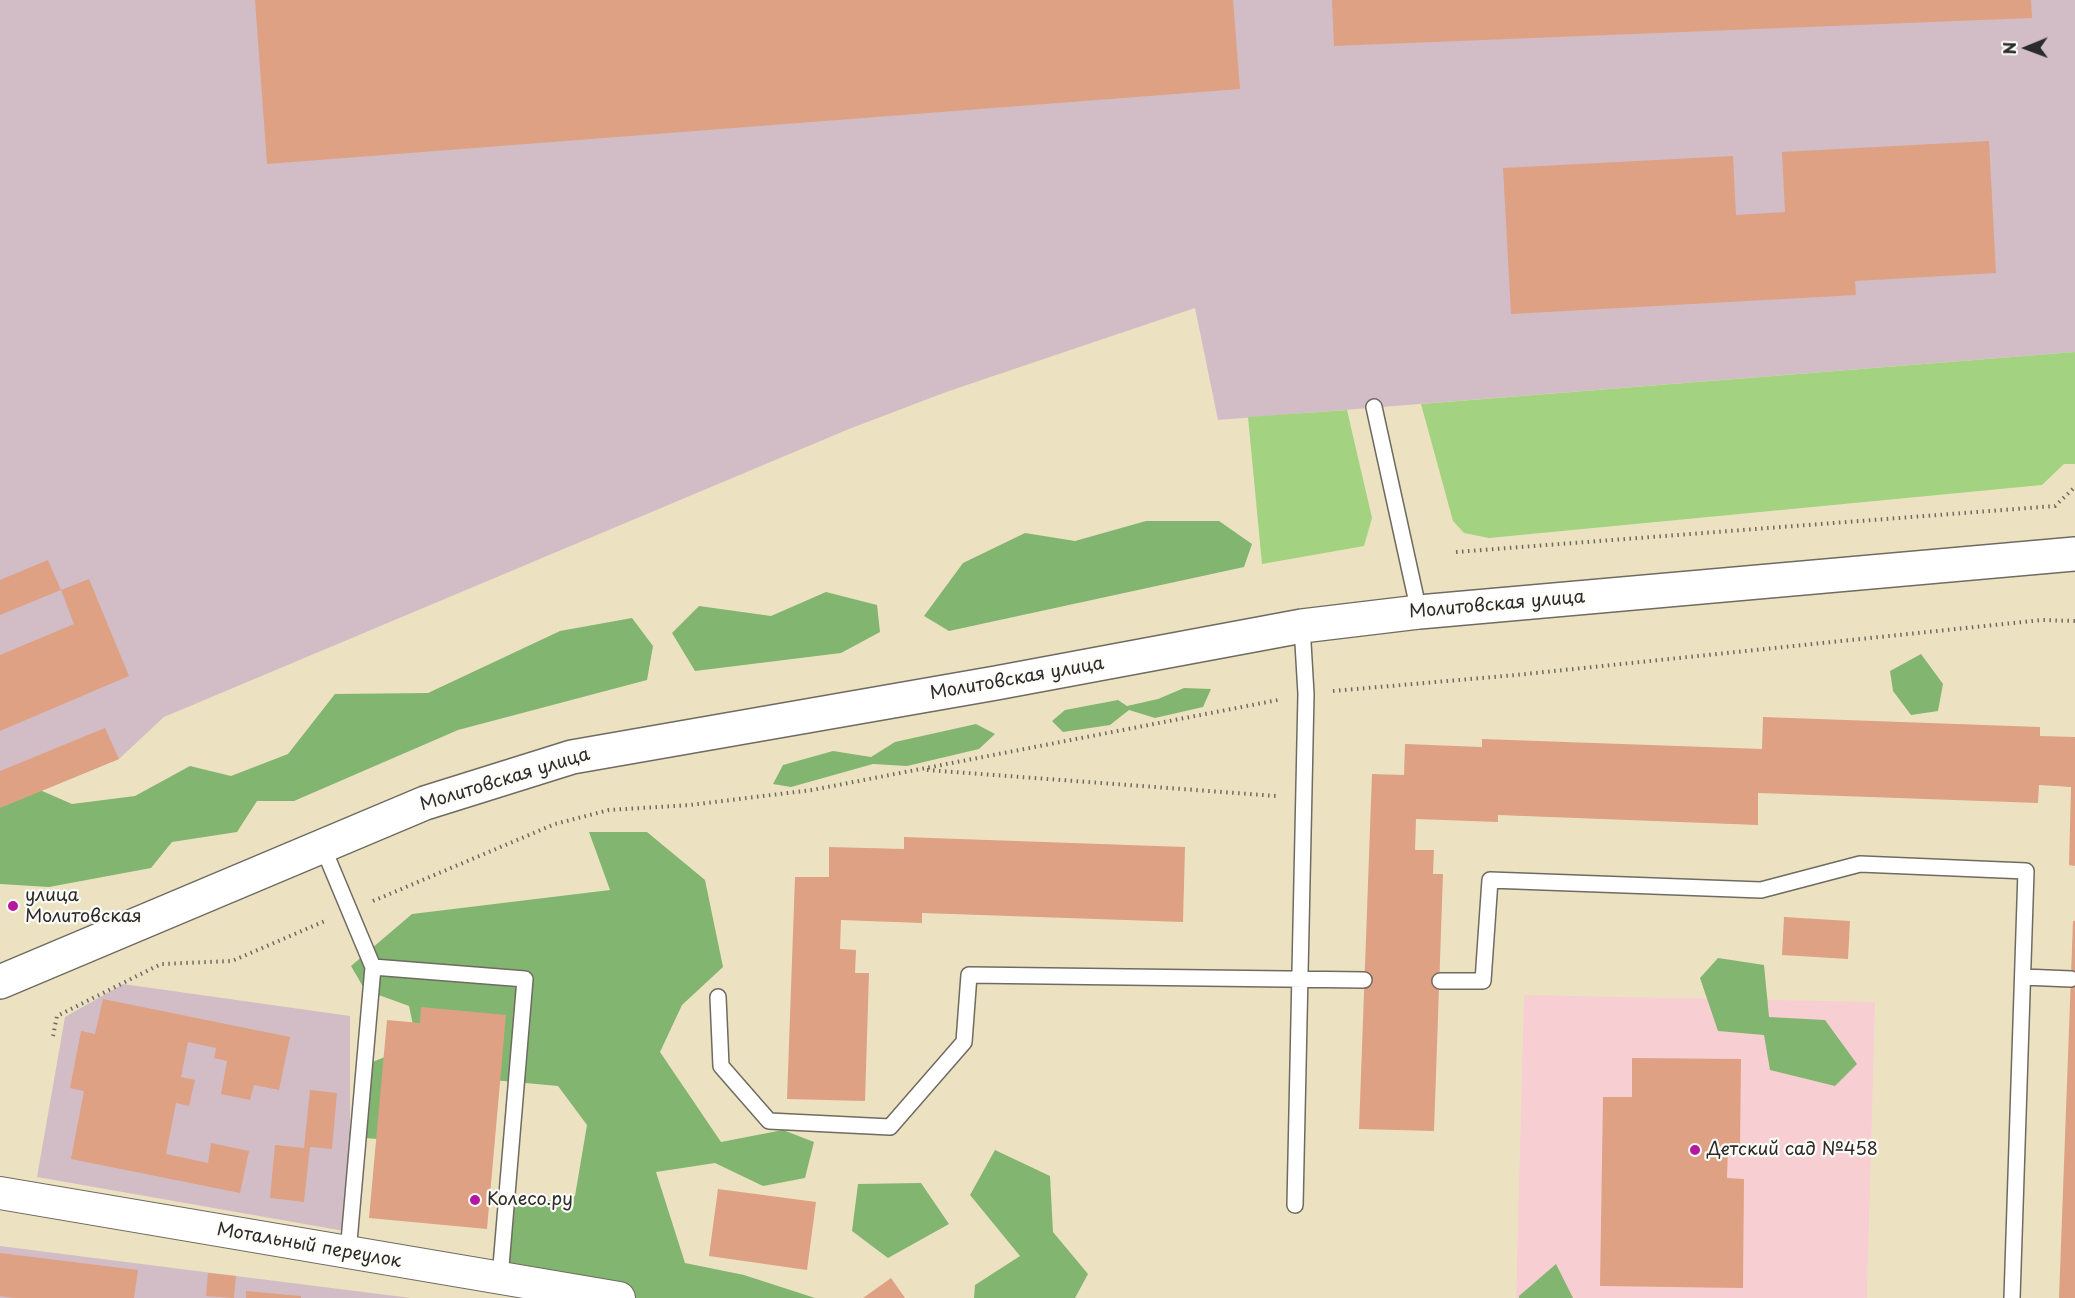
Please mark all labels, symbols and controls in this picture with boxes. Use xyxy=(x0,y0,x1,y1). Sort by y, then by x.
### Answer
north arrow xyxy=(1997,18,2057,78)
text: N xyxy=(1997,42,2021,55)
street label: Молитовская улица xyxy=(1408,587,1586,623)
street label: Молитовская улица xyxy=(928,653,1106,705)
street label: Молитовская улица xyxy=(418,744,592,816)
place label: улица Молитовская xyxy=(25,885,142,928)
marker: улица Молитовская xyxy=(6,899,20,913)
place label: Детский сад №458 xyxy=(1707,1139,1878,1161)
marker: Детский сад №458 xyxy=(1688,1143,1702,1157)
place label: Колесо.ру xyxy=(487,1189,573,1211)
marker: Колесо.ру xyxy=(468,1193,482,1207)
street label: Мотальный переулок xyxy=(215,1219,403,1273)

